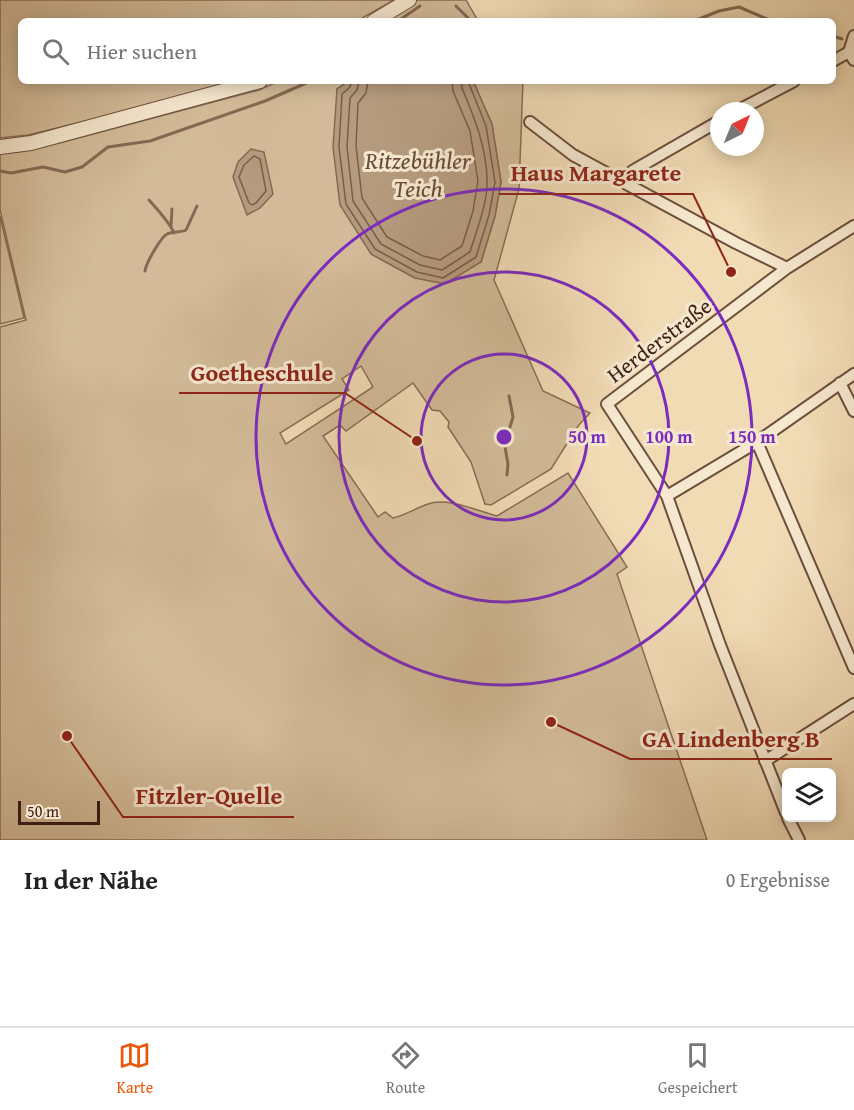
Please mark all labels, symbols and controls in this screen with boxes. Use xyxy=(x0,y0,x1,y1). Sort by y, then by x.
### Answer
search box xyxy=(18,18,836,84)
icon: search xyxy=(39,35,72,68)
text: Hier suchen xyxy=(87,35,197,67)
north arrow xyxy=(710,102,764,156)
water label: Ritzebühler Teich xyxy=(364,143,472,206)
callout: Haus Margarete xyxy=(499,152,693,194)
text: Haus Margarete xyxy=(511,155,681,190)
street label: Herderstraße xyxy=(600,290,718,390)
callout: Goetheschule xyxy=(179,351,345,393)
text: Goetheschule xyxy=(191,355,333,390)
text: 50 m xyxy=(568,423,607,450)
text: 100 m xyxy=(645,423,693,450)
text: 150 m xyxy=(728,423,776,450)
centre of rings xyxy=(494,427,514,447)
callout: GA Lindenberg B xyxy=(630,717,832,759)
text: GA Lindenberg B xyxy=(642,721,820,756)
map controls xyxy=(782,768,836,822)
button: layers xyxy=(782,768,836,822)
callout: Fitzler-Quelle xyxy=(123,775,294,817)
text: Fitzler-Quelle xyxy=(136,778,283,813)
scale bar xyxy=(18,798,100,826)
text: 50 m xyxy=(27,799,59,823)
text: In der Nähe xyxy=(24,860,158,899)
text: 0 Ergebnisse xyxy=(726,865,830,894)
tab: Karte xyxy=(116,1039,153,1099)
tab: Route xyxy=(386,1039,425,1099)
tab: Gespeichert xyxy=(658,1039,738,1099)

